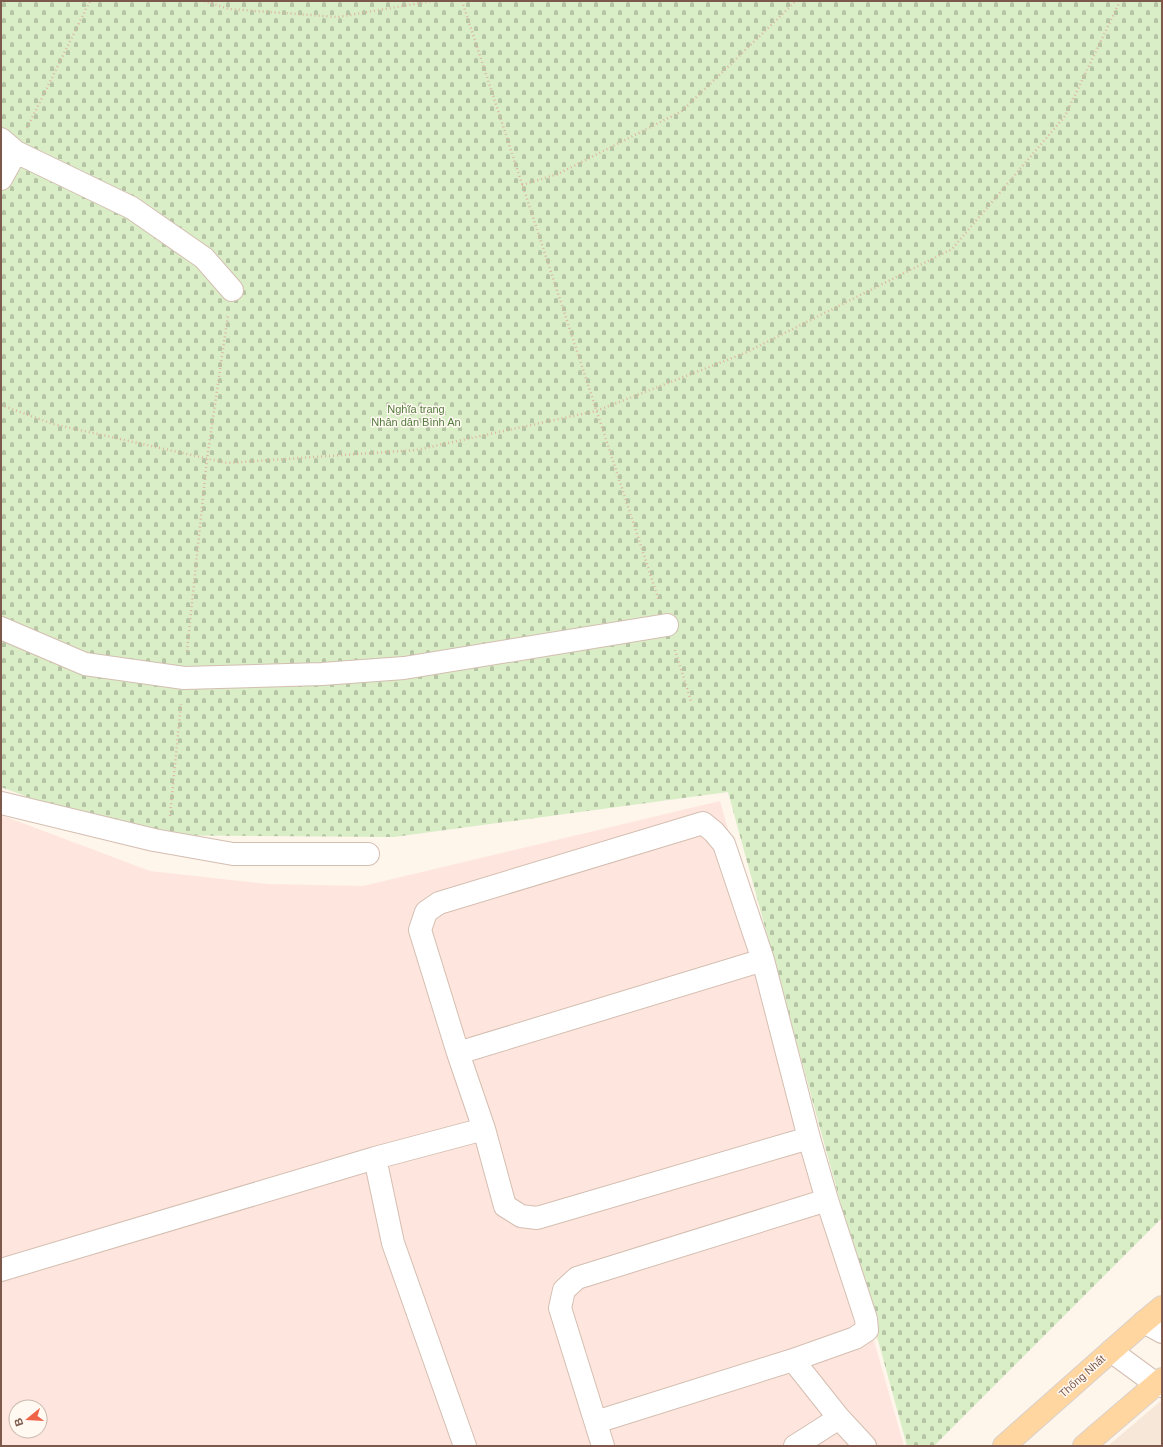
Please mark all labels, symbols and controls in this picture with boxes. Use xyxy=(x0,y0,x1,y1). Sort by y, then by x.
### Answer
park label: Nghĩa trang Nhân dân Bình An xyxy=(371,403,461,428)
street label: Thống Nhất xyxy=(1057,1352,1107,1400)
north arrow xyxy=(8,1399,48,1439)
text: B xyxy=(12,1416,25,1428)

